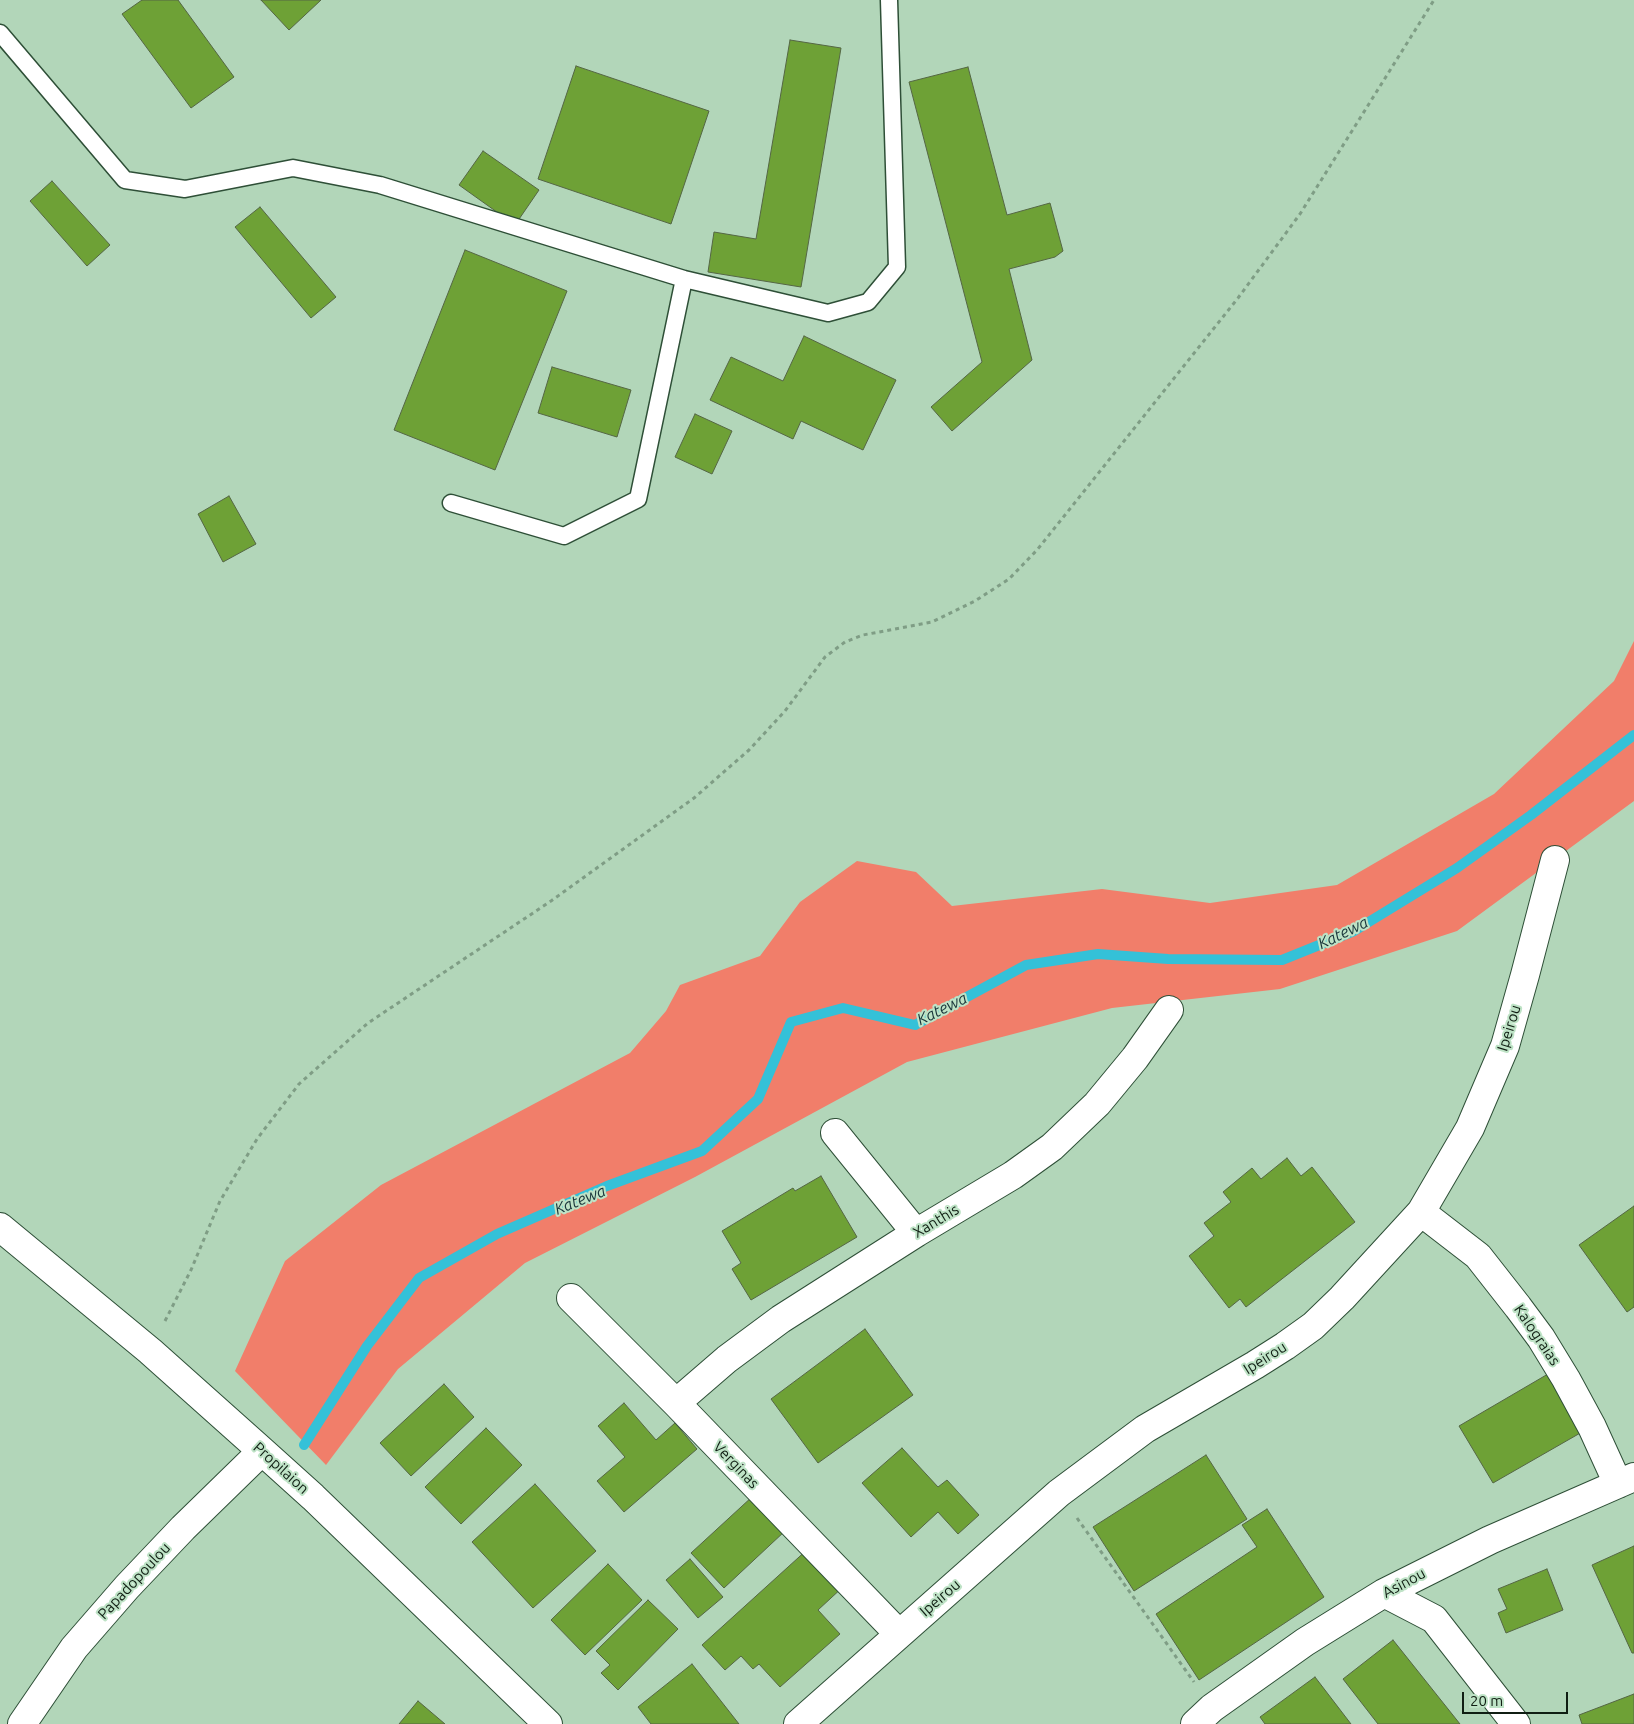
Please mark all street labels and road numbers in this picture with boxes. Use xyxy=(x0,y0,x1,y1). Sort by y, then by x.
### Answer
street label: Ipeirou xyxy=(1493,1003,1525,1053)
street label: Xanthis xyxy=(910,1200,962,1242)
street label: Kalograias xyxy=(1510,1301,1564,1369)
street label: Ipeirou xyxy=(1240,1338,1290,1378)
street label: Propilaion xyxy=(250,1438,312,1498)
street label: Verginas xyxy=(709,1438,763,1492)
street label: Papadopoulou xyxy=(94,1539,174,1623)
street label: Asinou xyxy=(1379,1564,1429,1602)
street label: Ipeirou xyxy=(916,1576,964,1620)

